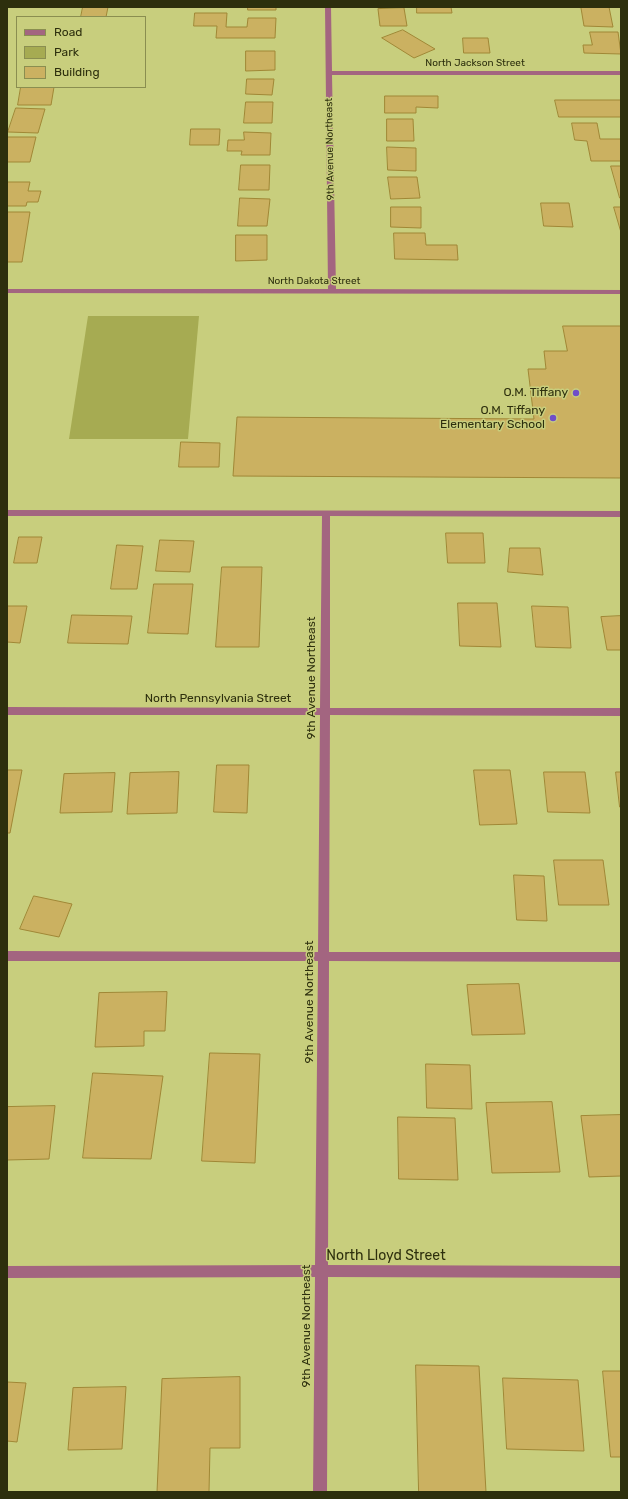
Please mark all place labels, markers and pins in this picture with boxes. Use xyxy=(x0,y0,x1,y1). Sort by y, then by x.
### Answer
place label: O.M. Tiffany xyxy=(503,386,568,400)
marker: O.M. Tiffany xyxy=(571,388,581,398)
place label: O.M. Tiffany Elementary School xyxy=(440,404,545,432)
marker: O.M. Tiffany Elementary School xyxy=(548,413,558,423)

